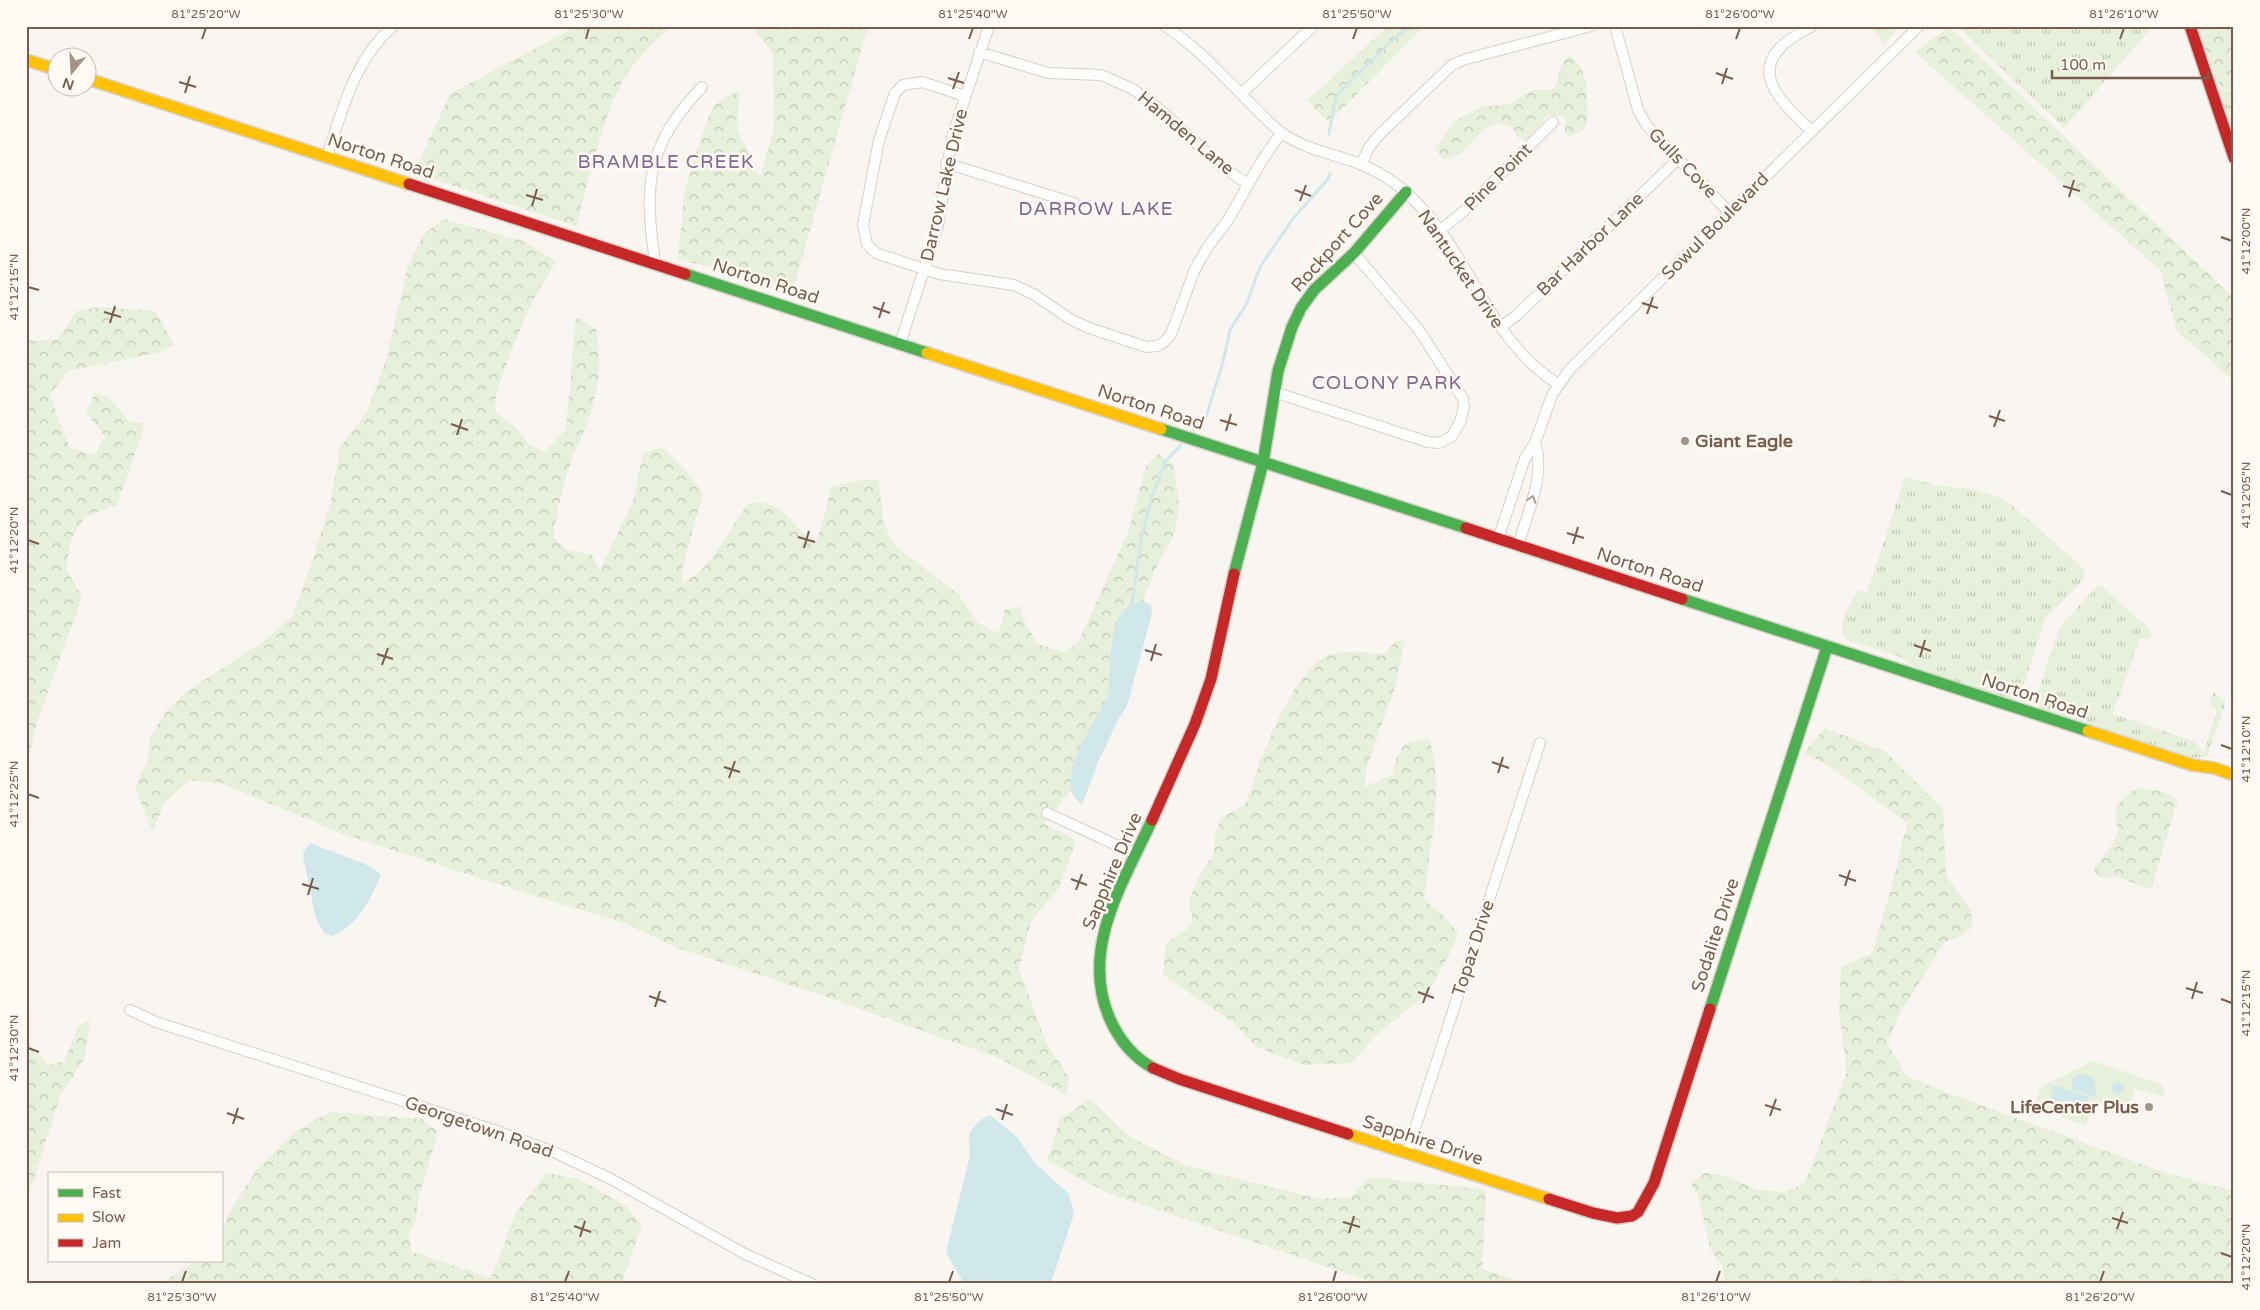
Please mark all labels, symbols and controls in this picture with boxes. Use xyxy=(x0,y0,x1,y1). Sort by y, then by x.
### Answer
text: 81°25'20"W xyxy=(171,7,241,21)
text: 81°25'30"W xyxy=(554,7,624,21)
text: 81°25'40"W xyxy=(938,7,1008,21)
text: 81°25'50"W xyxy=(1322,7,1392,21)
text: 81°26'00"W xyxy=(1705,7,1775,21)
text: 81°26'10"W xyxy=(2089,7,2159,21)
north arrow xyxy=(48,48,98,98)
scale bar xyxy=(2052,48,2209,80)
text: 100 m xyxy=(2060,56,2106,74)
text: N xyxy=(60,74,76,94)
street label: Hamden Lane xyxy=(1133,86,1239,180)
street label: Darrow Lake Drive xyxy=(916,106,972,264)
street label: Gulls Cove xyxy=(1644,123,1722,203)
street label: Norton Road xyxy=(325,128,437,184)
street label: Pine Point xyxy=(1459,138,1537,216)
district label: BRAMBLE CREEK xyxy=(577,151,755,173)
street label: Sowul Boulevard xyxy=(1657,168,1773,284)
street label: Bar Harbor Lane xyxy=(1532,187,1648,301)
street label: Rockport Cove xyxy=(1286,188,1388,296)
district label: DARROW LAKE xyxy=(1018,198,1174,220)
street label: Nantucket Drive xyxy=(1413,205,1509,333)
text: 41°12'00"N xyxy=(2239,208,2253,275)
street label: Norton Road xyxy=(710,253,822,309)
text: 41°12'15"N xyxy=(7,254,21,321)
district label: COLONY PARK xyxy=(1312,372,1462,394)
street label: Norton Road xyxy=(1095,379,1207,435)
place label: Giant Eagle xyxy=(1695,430,1793,452)
marker: Giant Eagle xyxy=(1679,435,1691,447)
text: 41°12'05"N xyxy=(2239,462,2253,529)
one-way arrow xyxy=(1526,495,1536,504)
text: 41°12'20"N xyxy=(7,507,21,574)
street label: Norton Road xyxy=(1594,542,1706,598)
street label: Norton Road xyxy=(1979,668,2091,724)
text: 41°12'10"N xyxy=(2239,716,2253,783)
text: 41°12'25"N xyxy=(7,761,21,828)
street label: Sapphire Drive xyxy=(1077,809,1147,933)
street label: Sodalite Drive xyxy=(1686,875,1744,995)
street label: Topaz Drive xyxy=(1447,897,1499,999)
text: 41°12'15"N xyxy=(2239,970,2253,1037)
text: 41°12'30"N xyxy=(7,1015,21,1082)
street label: Georgetown Road xyxy=(402,1091,556,1163)
place label: LifeCenter Plus xyxy=(2010,1096,2139,1118)
marker: LifeCenter Plus xyxy=(2143,1101,2155,1113)
street label: Sapphire Drive xyxy=(1360,1110,1486,1170)
legend xyxy=(48,1172,222,1262)
text: Fast xyxy=(92,1184,122,1202)
text: Slow xyxy=(92,1208,126,1226)
text: 41°12'20"N xyxy=(2239,1224,2253,1291)
text: Jam xyxy=(92,1234,121,1252)
text: 81°25'30"W xyxy=(147,1290,217,1304)
text: 81°25'40"W xyxy=(530,1290,600,1304)
text: 81°25'50"W xyxy=(914,1290,984,1304)
text: 81°26'00"W xyxy=(1298,1290,1368,1304)
text: 81°26'10"W xyxy=(1681,1290,1751,1304)
text: 81°26'20"W xyxy=(2065,1290,2135,1304)

